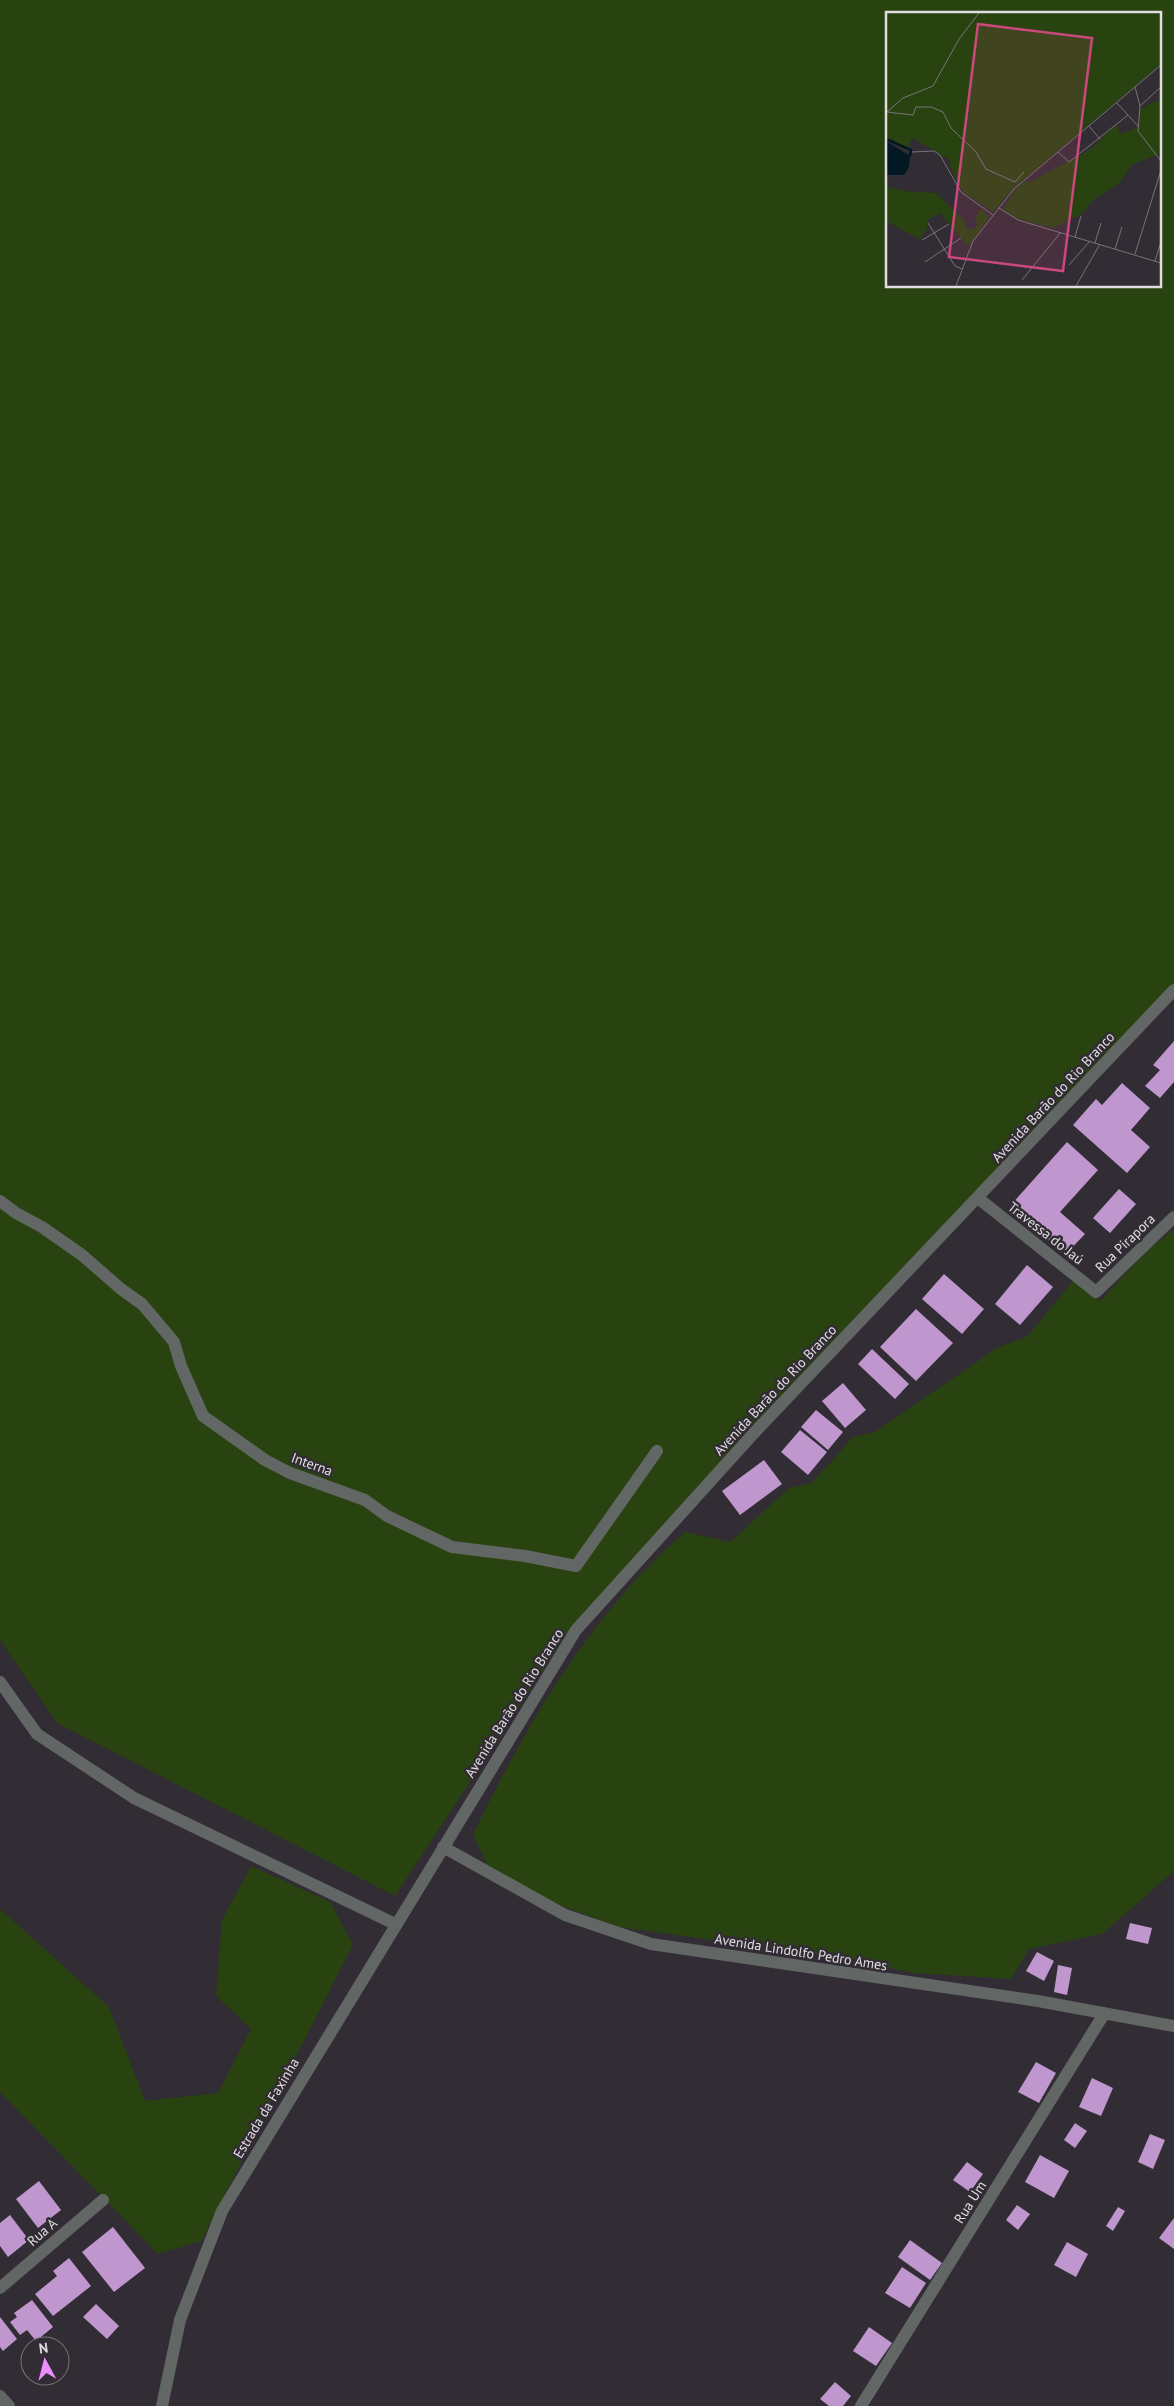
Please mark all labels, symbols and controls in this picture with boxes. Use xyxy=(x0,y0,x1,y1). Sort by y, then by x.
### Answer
inset map xyxy=(886,12,1162,288)
street label: Avenida Barão do Rio Branco xyxy=(988,1028,1118,1166)
street label: Travessa do Jaú xyxy=(1004,1198,1088,1268)
street label: Rua Pirapora xyxy=(1091,1210,1159,1276)
street label: Avenida Barão do Rio Branco xyxy=(710,1321,840,1459)
street label: Interna xyxy=(289,1448,335,1480)
street label: Avenida Barão do Rio Branco xyxy=(461,1625,567,1781)
street label: Avenida Lindolfo Pedro Ames xyxy=(713,1929,889,1975)
street label: Estrada da Faxinha xyxy=(229,2055,303,2161)
street label: Rua Um xyxy=(950,2177,990,2227)
street label: Rua A xyxy=(23,2213,61,2250)
north arrow xyxy=(20,2336,70,2386)
text: N xyxy=(38,2339,49,2358)

